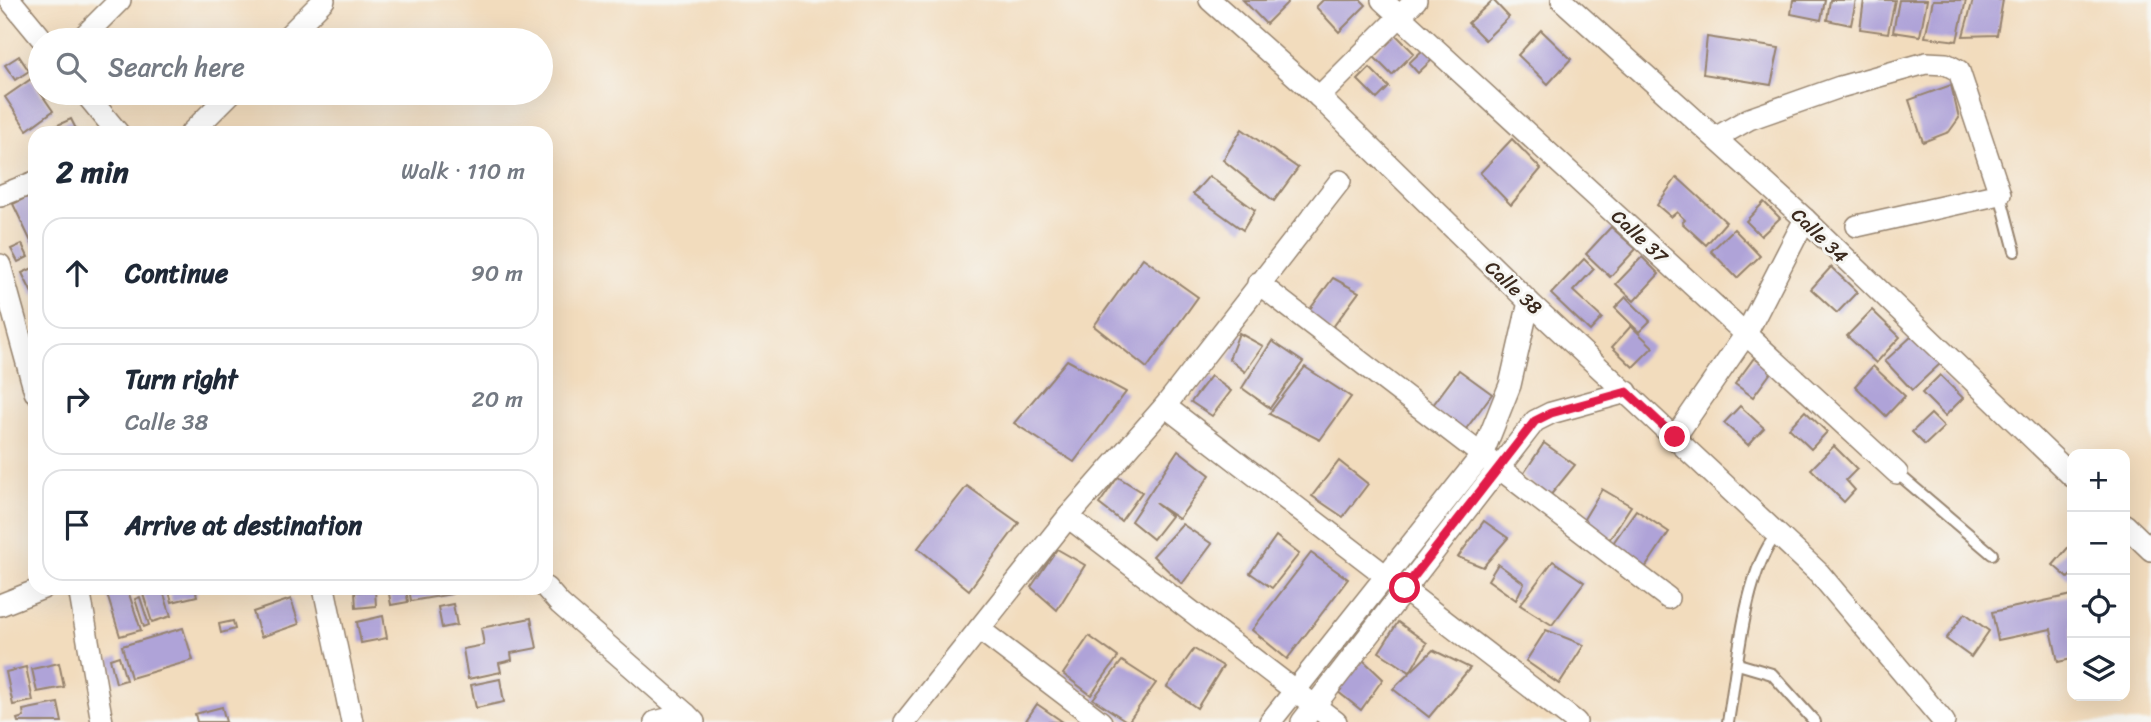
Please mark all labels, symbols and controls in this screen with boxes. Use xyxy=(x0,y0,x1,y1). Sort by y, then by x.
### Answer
search box xyxy=(28,28,553,105)
text: Search here xyxy=(108,44,245,90)
icon: search xyxy=(52,48,90,86)
text: 2 min xyxy=(56,145,129,199)
text: Walk · 110 m xyxy=(401,151,525,192)
street label: Calle 34 xyxy=(1783,199,1856,271)
street label: Calle 37 xyxy=(1603,201,1677,272)
text: Continue xyxy=(125,250,228,296)
street label: Calle 38 xyxy=(1477,252,1550,323)
text: 90 m xyxy=(471,253,523,294)
icon: ahead xyxy=(58,254,96,292)
text: Turn right xyxy=(125,356,238,402)
text: 20 m xyxy=(472,379,523,420)
icon: right xyxy=(58,380,96,418)
text: Calle 38 xyxy=(125,402,208,443)
route end xyxy=(1659,421,1690,452)
map controls xyxy=(2067,449,2130,701)
button: + xyxy=(2067,449,2130,512)
text: Arrive at destination xyxy=(125,502,362,548)
icon: arrive xyxy=(58,506,96,544)
button: − xyxy=(2067,512,2130,575)
route start xyxy=(1389,572,1420,603)
button: locate xyxy=(2067,575,2130,638)
button: layers xyxy=(2067,638,2130,701)

